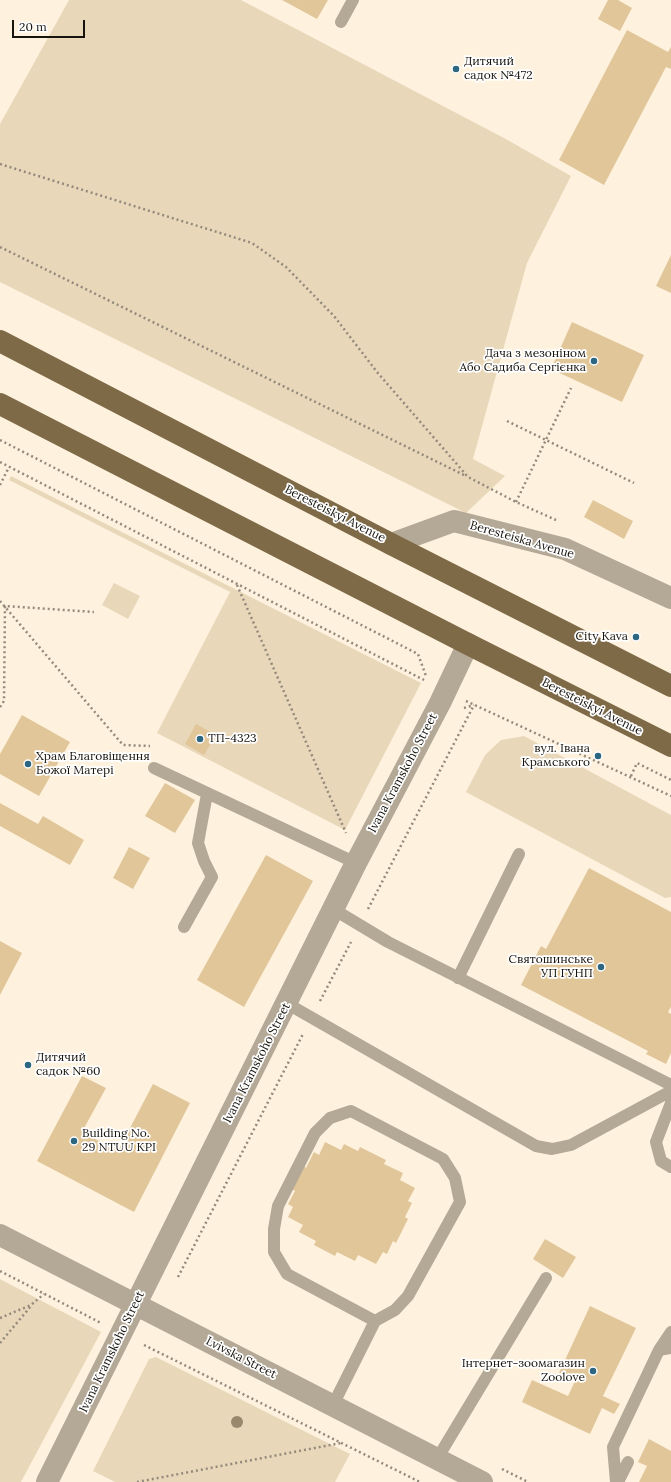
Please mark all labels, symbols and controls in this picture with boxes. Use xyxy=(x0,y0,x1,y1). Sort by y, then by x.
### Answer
scale bar xyxy=(14,12,87,38)
text: 20 m xyxy=(19,19,47,34)
place label: Дитячий садок №472 xyxy=(464,55,533,83)
marker: Дитячий садок №472 xyxy=(451,64,461,74)
place label: Дача з мезоніном Або Садиба Сергієнка xyxy=(460,347,586,375)
marker: Дача з мезоніном Або Садиба Сергієнка xyxy=(589,356,599,366)
street label: Beresteiskyi Avenue xyxy=(282,482,388,546)
street label: Beresteiska Avenue xyxy=(468,518,576,562)
place label: City Kava xyxy=(576,630,628,644)
marker: City Kava xyxy=(631,632,641,642)
street label: Beresteiskyi Avenue xyxy=(539,675,645,739)
street label: Ivana Kramskoho Street xyxy=(365,711,441,835)
place label: ТП-4323 xyxy=(208,732,257,746)
marker: ТП-4323 xyxy=(195,734,205,744)
place label: вул. Івана Крамського xyxy=(521,742,590,770)
place label: Храм Благовіщення Божої Матері xyxy=(36,750,150,778)
marker: вул. Івана Крамського xyxy=(593,751,603,761)
marker: Храм Благовіщення Божої Матері xyxy=(23,759,33,769)
place label: Святошинське УП ГУНП xyxy=(509,953,593,981)
marker: Святошинське УП ГУНП xyxy=(596,962,606,972)
street label: Ivana Kramskoho Street xyxy=(220,1000,294,1126)
place label: Дитячий садок №60 xyxy=(36,1051,101,1079)
marker: Дитячий садок №60 xyxy=(23,1060,33,1070)
place label: Building No. 29 NTUU KPI xyxy=(82,1127,156,1155)
marker: Building No. 29 NTUU KPI xyxy=(69,1136,79,1146)
street label: Ivana Kramskoho Street xyxy=(76,1289,148,1415)
street label: Lvivska Street xyxy=(203,1334,279,1382)
place label: Інтернет-зоомагазин Zoolove xyxy=(462,1357,585,1385)
marker: Інтернет-зоомагазин Zoolove xyxy=(588,1366,598,1376)

